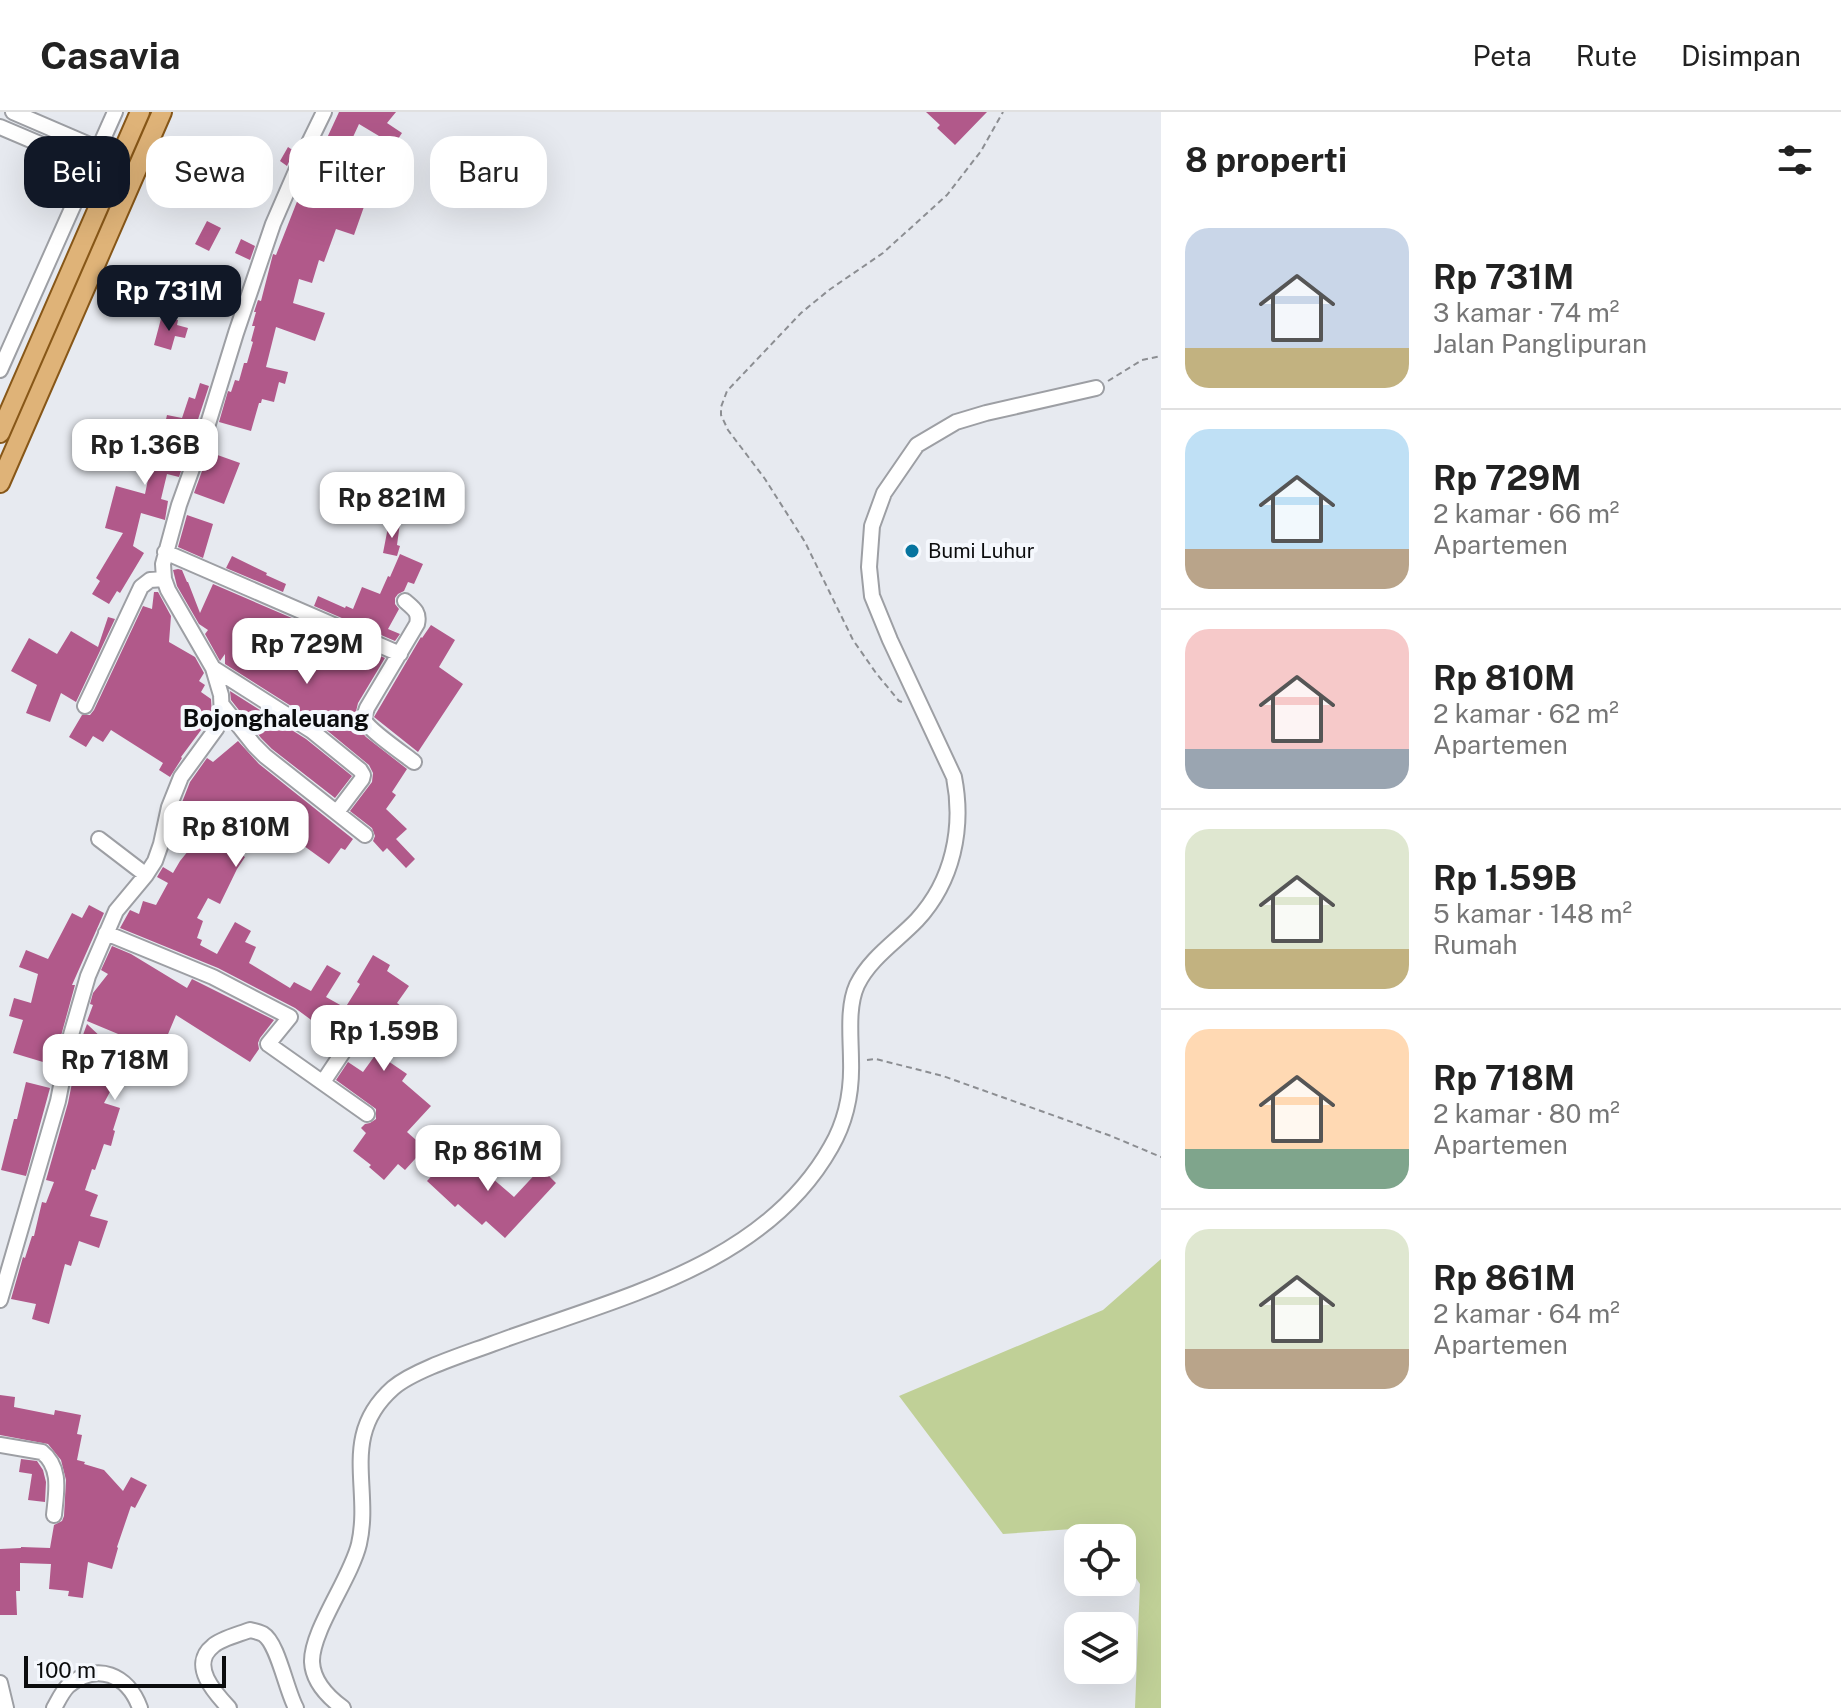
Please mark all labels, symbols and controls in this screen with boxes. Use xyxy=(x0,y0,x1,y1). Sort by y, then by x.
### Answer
text: Casavia xyxy=(40,33,181,78)
text: Peta xyxy=(1473,39,1532,72)
text: Rute xyxy=(1576,39,1637,72)
text: Disimpan xyxy=(1681,39,1801,72)
chip: Beli xyxy=(24,136,130,208)
chip: Sewa xyxy=(146,136,273,208)
chip: Filter xyxy=(289,136,414,208)
chip: Baru xyxy=(430,136,547,208)
icon: filters xyxy=(1773,138,1817,182)
text: 8 properti xyxy=(1185,140,1347,180)
text: Rp 731M xyxy=(1433,257,1574,297)
icon: home xyxy=(1249,260,1345,356)
pin: Rp 731M xyxy=(95,265,243,333)
text: Rp 731M xyxy=(115,275,223,306)
text: 3 kamar · 74 m² xyxy=(1433,297,1619,328)
text: Jalan Panglipuran xyxy=(1433,328,1647,359)
pin: Rp 1.36B xyxy=(62,419,228,487)
text: Rp 1.36B xyxy=(90,429,200,460)
text: Rp 729M xyxy=(1433,458,1581,498)
icon: home xyxy=(1249,461,1345,557)
pin: Rp 821M xyxy=(318,472,466,540)
text: Rp 821M xyxy=(338,482,446,513)
text: 2 kamar · 66 m² xyxy=(1433,498,1619,529)
text: Apartemen xyxy=(1433,529,1568,560)
place label: Bumi Luhur xyxy=(928,539,1035,563)
marker: Bumi Luhur xyxy=(903,542,921,560)
pin: Rp 729M xyxy=(233,618,381,686)
text: Rp 729M xyxy=(250,628,364,659)
text: Rp 810M xyxy=(1433,658,1575,698)
icon: home xyxy=(1249,661,1345,757)
text: 2 kamar · 62 m² xyxy=(1433,698,1619,729)
district label: Bojonghaleuang xyxy=(183,704,369,732)
text: Apartemen xyxy=(1433,729,1568,760)
pin: Rp 810M xyxy=(162,801,310,869)
text: Rp 810M xyxy=(182,811,290,842)
text: Rp 1.59B xyxy=(1433,858,1577,898)
icon: home xyxy=(1249,861,1345,957)
text: 5 kamar · 148 m² xyxy=(1433,898,1632,929)
text: Rumah xyxy=(1433,929,1517,960)
pin: Rp 1.59B xyxy=(301,1005,467,1073)
text: Rp 1.59B xyxy=(329,1015,439,1046)
pin: Rp 718M xyxy=(41,1034,189,1102)
text: Rp 718M xyxy=(61,1044,169,1075)
text: Rp 718M xyxy=(1433,1058,1575,1098)
icon: home xyxy=(1249,1061,1345,1157)
text: 2 kamar · 80 m² xyxy=(1433,1098,1620,1129)
pin: Rp 861M xyxy=(414,1125,562,1193)
text: Apartemen xyxy=(1433,1129,1568,1160)
text: Rp 861M xyxy=(433,1135,543,1166)
text: Rp 861M xyxy=(1433,1258,1576,1298)
icon: home xyxy=(1249,1261,1345,1357)
text: 2 kamar · 64 m² xyxy=(1433,1298,1620,1329)
text: Apartemen xyxy=(1433,1329,1568,1360)
map controls xyxy=(1064,1524,1136,1684)
button: locate xyxy=(1064,1524,1136,1596)
button: layers xyxy=(1064,1612,1136,1684)
scale bar xyxy=(24,1652,226,1688)
text: 100 m xyxy=(36,1657,96,1683)

